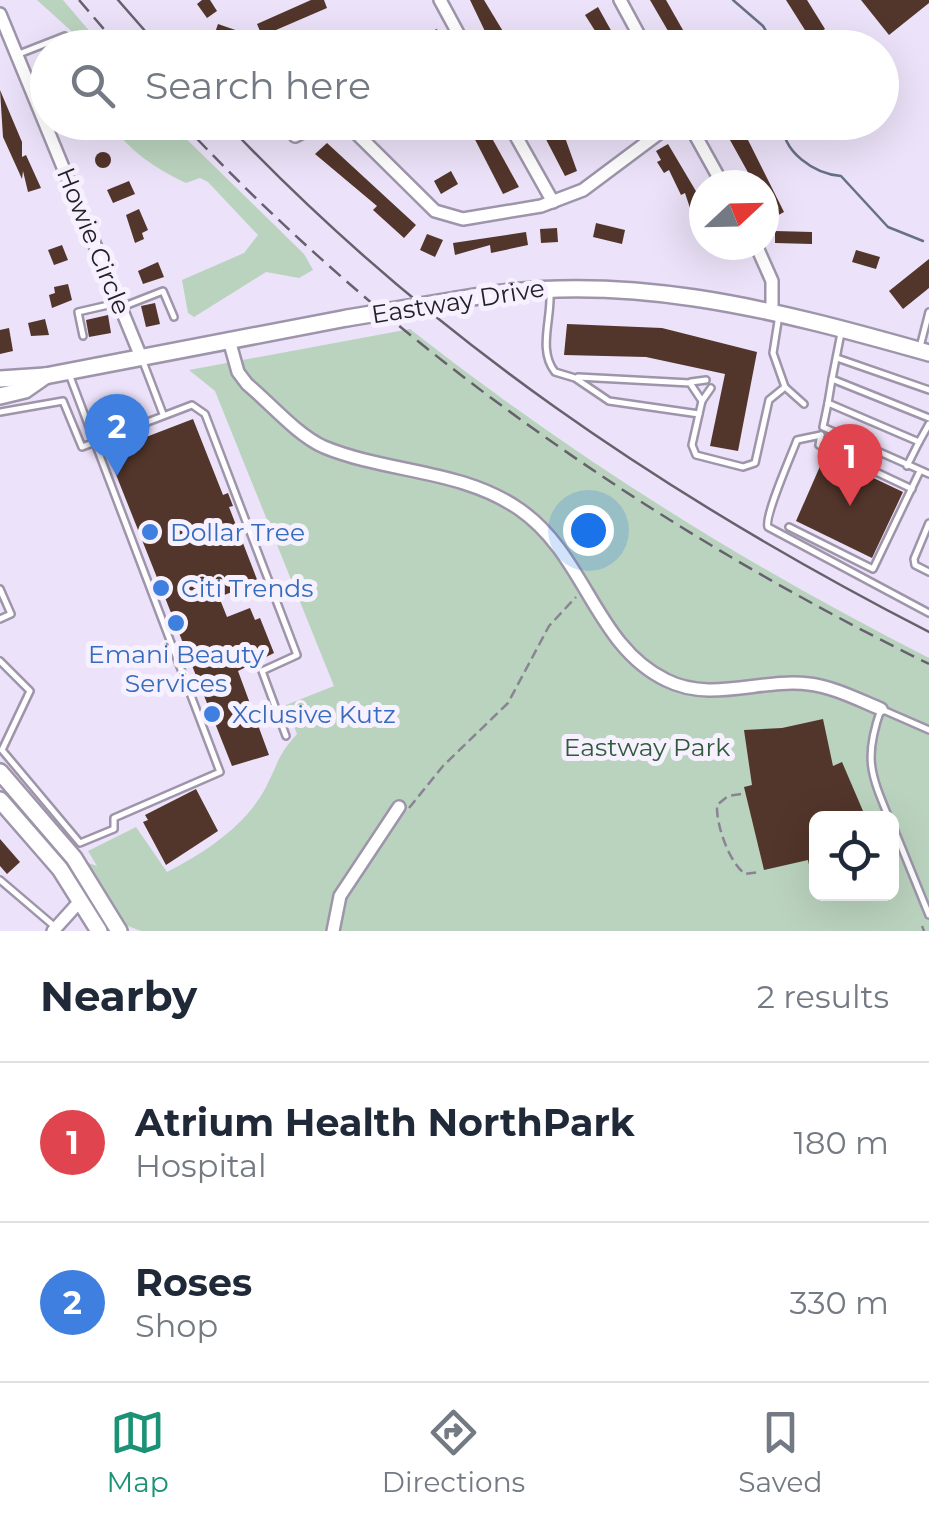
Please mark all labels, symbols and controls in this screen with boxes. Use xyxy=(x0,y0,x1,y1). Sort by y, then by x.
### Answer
search box xyxy=(30,30,899,140)
icon: search xyxy=(65,58,120,113)
text: Search here xyxy=(145,62,371,109)
street label: Howie Circle xyxy=(51,163,137,319)
north arrow xyxy=(689,170,779,260)
street label: Eastway Drive xyxy=(369,273,547,329)
pin: 2 xyxy=(84,394,150,476)
pin: 1 xyxy=(818,424,882,506)
your location xyxy=(563,505,614,556)
place label: Dollar Tree xyxy=(170,517,305,547)
marker: Dollar Tree xyxy=(139,521,161,543)
place label: Citi Trends xyxy=(181,573,314,603)
marker: Citi Trends xyxy=(150,577,172,599)
marker: Emani Beauty Services xyxy=(165,612,187,634)
place label: Emani Beauty Services xyxy=(88,639,265,698)
place label: Xclusive Kutz xyxy=(232,699,396,729)
marker: Xclusive Kutz xyxy=(201,703,223,725)
park label: Eastway Park xyxy=(564,732,730,762)
map controls xyxy=(809,811,899,901)
button: locate xyxy=(809,811,899,901)
text: Nearby xyxy=(40,970,197,1022)
text: 2 results xyxy=(757,977,889,1016)
text: Atrium Health NorthPark xyxy=(135,1099,635,1146)
text: 1 xyxy=(66,1123,79,1162)
text: 180 m xyxy=(794,1123,889,1162)
text: Hospital xyxy=(135,1146,267,1185)
text: Roses xyxy=(135,1259,252,1306)
text: 2 xyxy=(63,1283,82,1322)
text: 330 m xyxy=(790,1283,889,1322)
text: Shop xyxy=(135,1306,218,1345)
tab: Map xyxy=(107,1405,169,1499)
tab: Directions xyxy=(382,1405,525,1499)
tab: Saved xyxy=(738,1405,822,1499)

